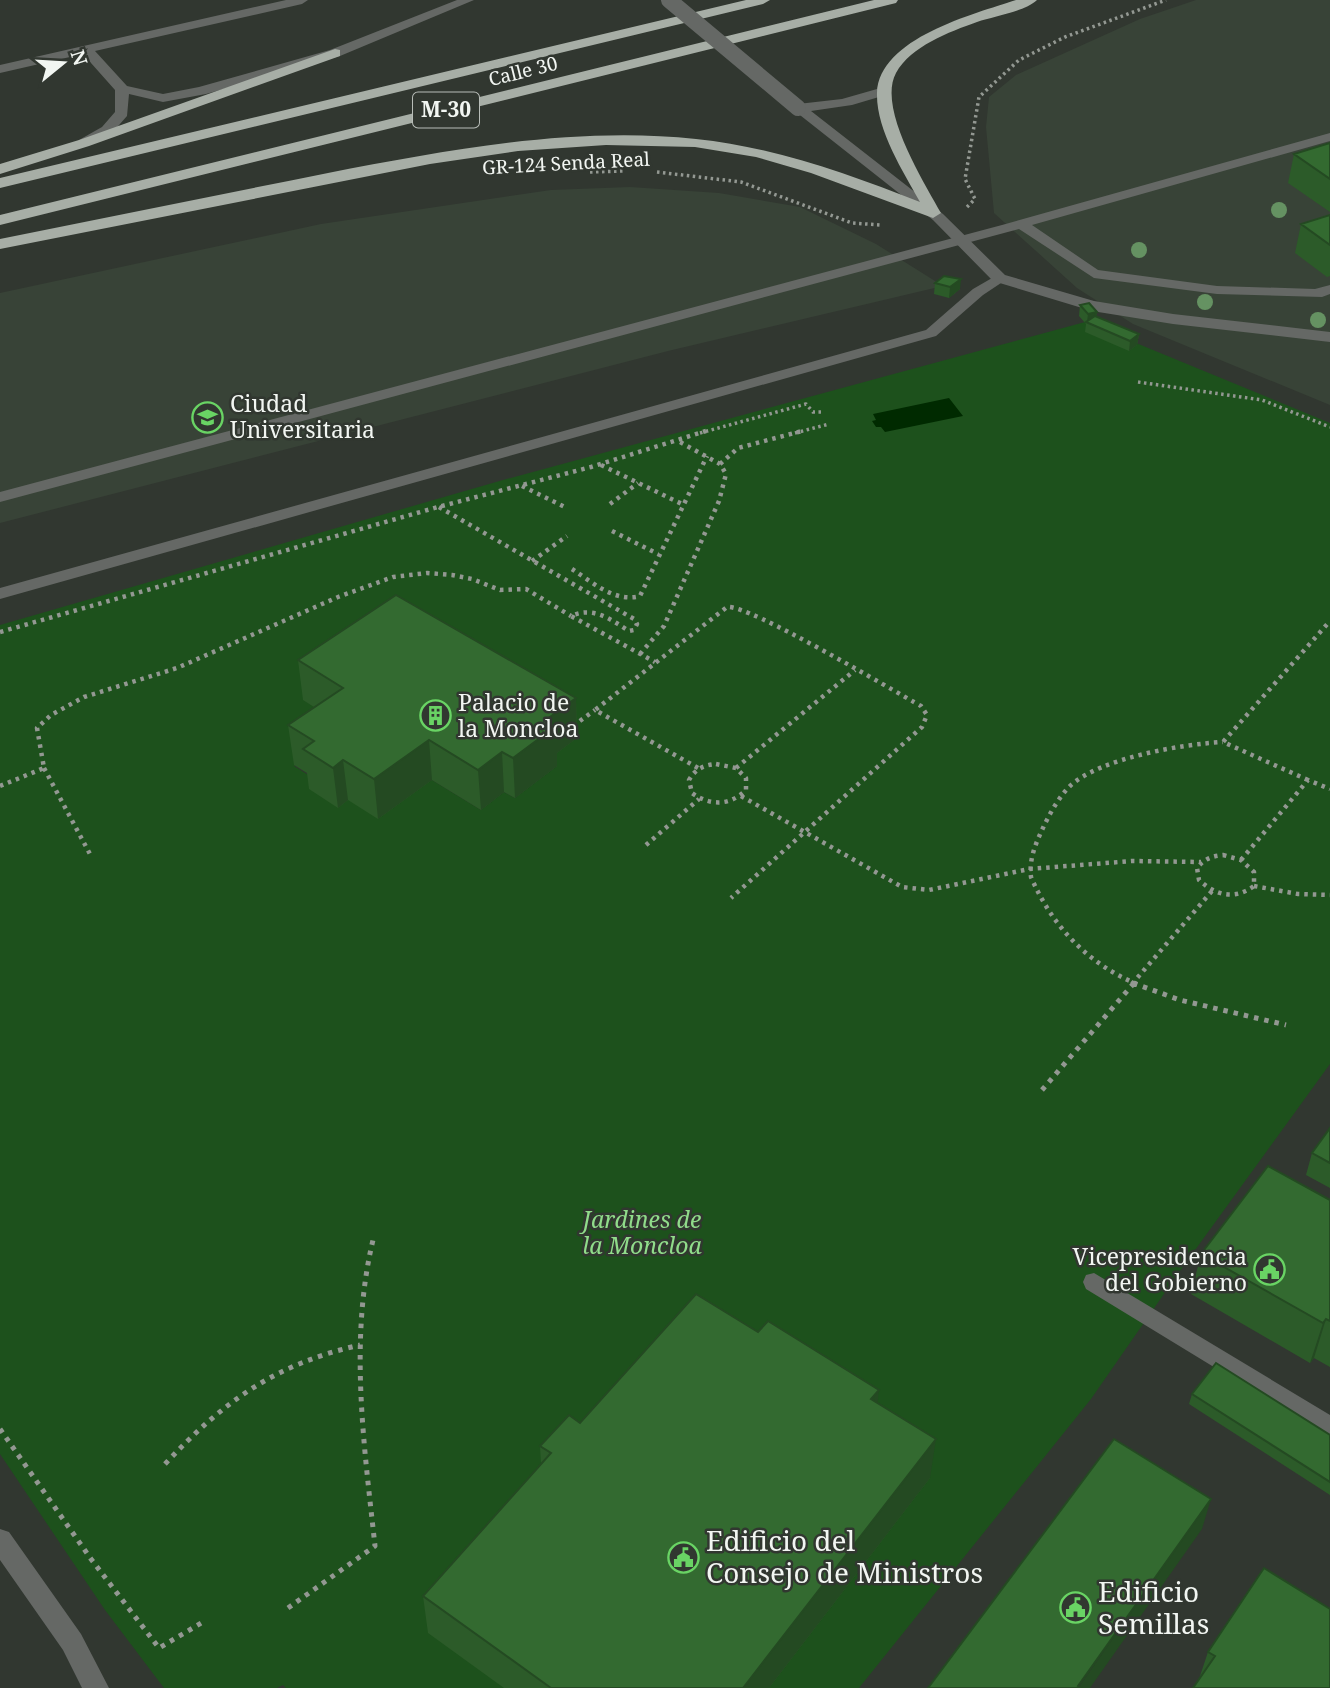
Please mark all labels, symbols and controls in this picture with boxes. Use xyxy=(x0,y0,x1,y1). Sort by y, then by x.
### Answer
north arrow xyxy=(28,28,98,98)
text: N xyxy=(64,47,94,69)
street label: Calle 30 xyxy=(486,50,560,92)
road number: M-30 xyxy=(413,92,479,128)
street label: GR-124 Senda Real xyxy=(481,146,651,180)
place label: Ciudad Universitaria xyxy=(230,387,375,445)
school or university icon: Ciudad Universitaria xyxy=(190,400,224,434)
place label: Palacio de la Moncloa xyxy=(458,686,578,744)
building icon: Palacio de la Moncloa xyxy=(418,699,452,733)
park label: Jardines de la Moncloa xyxy=(579,1203,702,1261)
place label: Vicepresidencia del Gobierno xyxy=(1073,1240,1247,1298)
public building icon: Vicepresidencia del Gobierno xyxy=(1253,1253,1287,1287)
place label: Edificio del Consejo de Ministros xyxy=(706,1521,983,1591)
public building icon: Edificio del Consejo de Ministros xyxy=(666,1540,700,1574)
place label: Edificio Semillas xyxy=(1098,1572,1209,1642)
public building icon: Edificio Semillas xyxy=(1058,1591,1092,1625)

